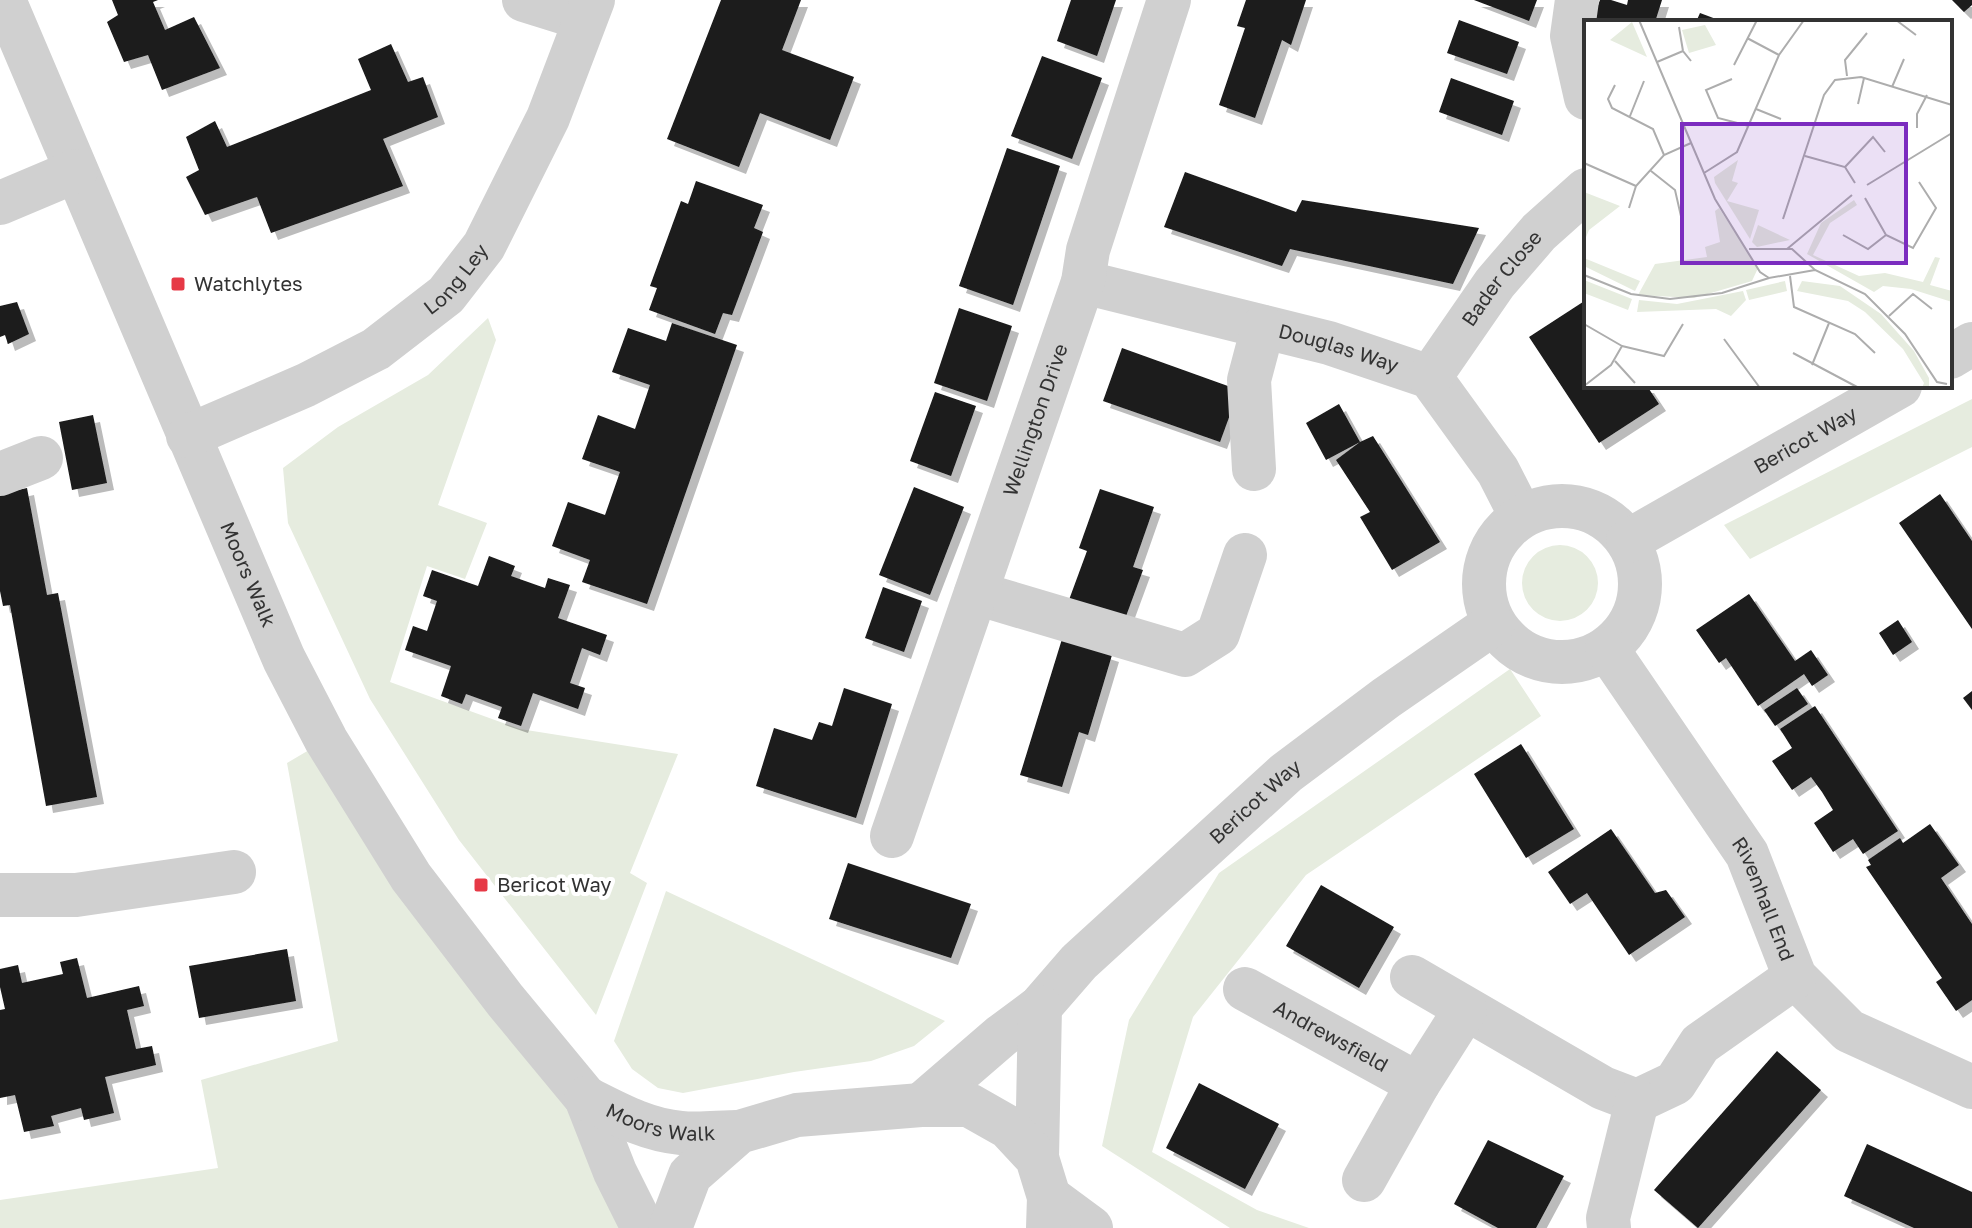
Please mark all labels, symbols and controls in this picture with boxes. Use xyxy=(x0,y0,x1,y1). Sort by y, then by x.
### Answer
inset map xyxy=(1584,20,1952,388)
street label: Bader Close xyxy=(1456,225,1546,330)
street label: Long Ley xyxy=(418,238,492,319)
place label: Watchlytes xyxy=(194,271,303,295)
marker: Watchlytes xyxy=(169,275,187,293)
street label: Douglas Way xyxy=(1276,318,1402,377)
street label: Wellington Drive xyxy=(997,340,1072,499)
street label: Bericot Way xyxy=(1749,400,1860,478)
street label: Moors Walk xyxy=(216,518,282,630)
street label: Bericot Way xyxy=(1204,753,1305,848)
street label: Rivenhall End xyxy=(1728,832,1800,964)
place label: Bericot Way xyxy=(497,872,612,896)
marker: Bericot Way xyxy=(472,876,490,894)
street label: Andrewsfield xyxy=(1270,994,1393,1076)
street label: Moors Walk xyxy=(603,1097,716,1145)

